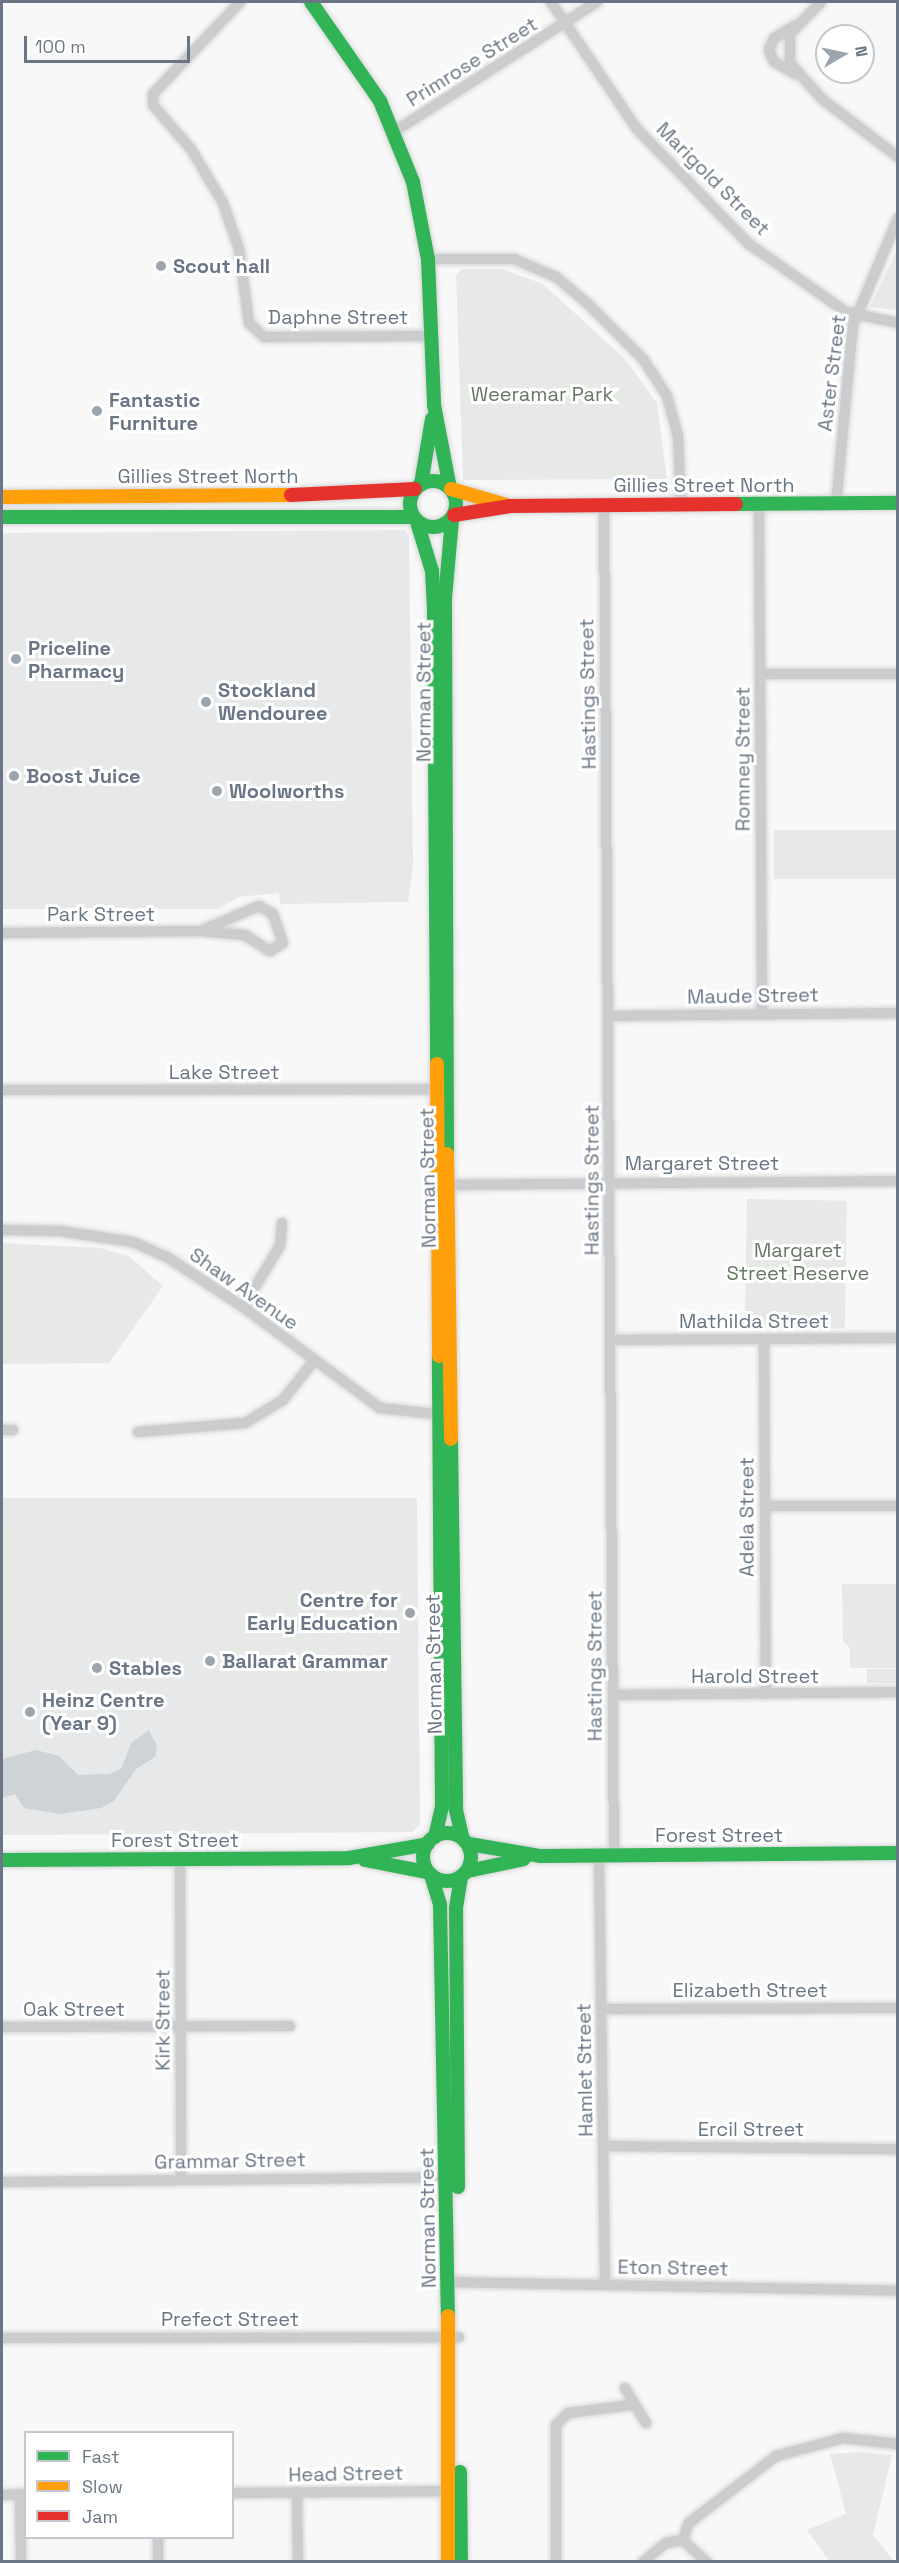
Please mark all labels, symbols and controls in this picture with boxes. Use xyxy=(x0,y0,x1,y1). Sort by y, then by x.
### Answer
street label: Primrose Street xyxy=(402,12,542,112)
scale bar xyxy=(27,24,194,62)
north arrow xyxy=(815,24,875,84)
text: 100 m xyxy=(35,35,86,58)
text: N xyxy=(850,44,873,58)
street label: Marigold Street xyxy=(651,117,775,241)
place label: Scout hall xyxy=(173,254,270,278)
marker: Scout hall xyxy=(154,259,168,273)
street label: Daphne Street xyxy=(268,305,408,329)
street label: Aster Street xyxy=(813,313,851,433)
park label: Weeramar Park xyxy=(471,382,613,406)
place label: Fantastic Furniture xyxy=(109,388,200,435)
marker: Fantastic Furniture xyxy=(90,404,104,418)
street label: Gillies Street North xyxy=(117,464,299,488)
street label: Gillies Street North xyxy=(613,473,795,497)
street label: Hastings Street xyxy=(575,618,601,770)
street label: Norman Street xyxy=(412,622,436,762)
place label: Priceline Pharmacy xyxy=(28,636,124,683)
marker: Priceline Pharmacy xyxy=(9,652,23,666)
place label: Stockland Wendouree xyxy=(218,678,328,725)
street label: Romney Street xyxy=(731,687,755,831)
marker: Stockland Wendouree xyxy=(199,695,213,709)
place label: Boost Juice xyxy=(26,764,141,788)
marker: Boost Juice xyxy=(7,769,21,783)
place label: Woolworths xyxy=(229,779,344,803)
marker: Woolworths xyxy=(210,784,224,798)
street label: Park Street xyxy=(47,902,155,926)
street label: Maude Street xyxy=(687,983,819,1009)
street label: Lake Street xyxy=(169,1060,279,1084)
street label: Hastings Street xyxy=(580,1105,604,1255)
street label: Norman Street xyxy=(415,1108,441,1248)
street label: Margaret Street xyxy=(625,1151,779,1175)
park label: Margaret Street Reserve xyxy=(727,1239,869,1286)
street label: Shaw Avenue xyxy=(185,1243,303,1335)
street label: Mathilda Street xyxy=(679,1309,829,1333)
street label: Adela Street xyxy=(735,1457,759,1577)
place label: Centre for Early Education xyxy=(247,1589,398,1636)
street label: Hastings Street xyxy=(583,1591,607,1741)
street label: Norman Street xyxy=(421,1594,447,1734)
marker: Centre for Early Education xyxy=(403,1606,417,1620)
place label: Ballarat Grammar xyxy=(222,1649,388,1673)
marker: Ballarat Grammar xyxy=(203,1654,217,1668)
place label: Stables xyxy=(109,1656,182,1680)
marker: Stables xyxy=(90,1661,104,1675)
street label: Harold Street xyxy=(691,1664,819,1688)
place label: Heinz Centre (Year 9) xyxy=(42,1688,164,1735)
marker: Heinz Centre (Year 9) xyxy=(23,1705,37,1719)
street label: Forest Street xyxy=(655,1823,783,1847)
street label: Forest Street xyxy=(111,1828,239,1852)
street label: Kirk Street xyxy=(151,1969,175,2071)
street label: Elizabeth Street xyxy=(673,1978,827,2002)
street label: Oak Street xyxy=(23,1997,125,2021)
street label: Hamlet Street xyxy=(572,2003,598,2137)
street label: Ercil Street xyxy=(698,2117,804,2141)
street label: Grammar Street xyxy=(154,2148,306,2174)
street label: Norman Street xyxy=(415,2148,441,2288)
street label: Eton Street xyxy=(617,2255,729,2281)
street label: Prefect Street xyxy=(161,2307,299,2331)
legend xyxy=(24,2431,234,2539)
text: Fast xyxy=(82,2445,119,2468)
street label: Head Street xyxy=(288,2461,404,2487)
text: Slow xyxy=(82,2475,123,2498)
text: Jam xyxy=(82,2505,118,2528)

